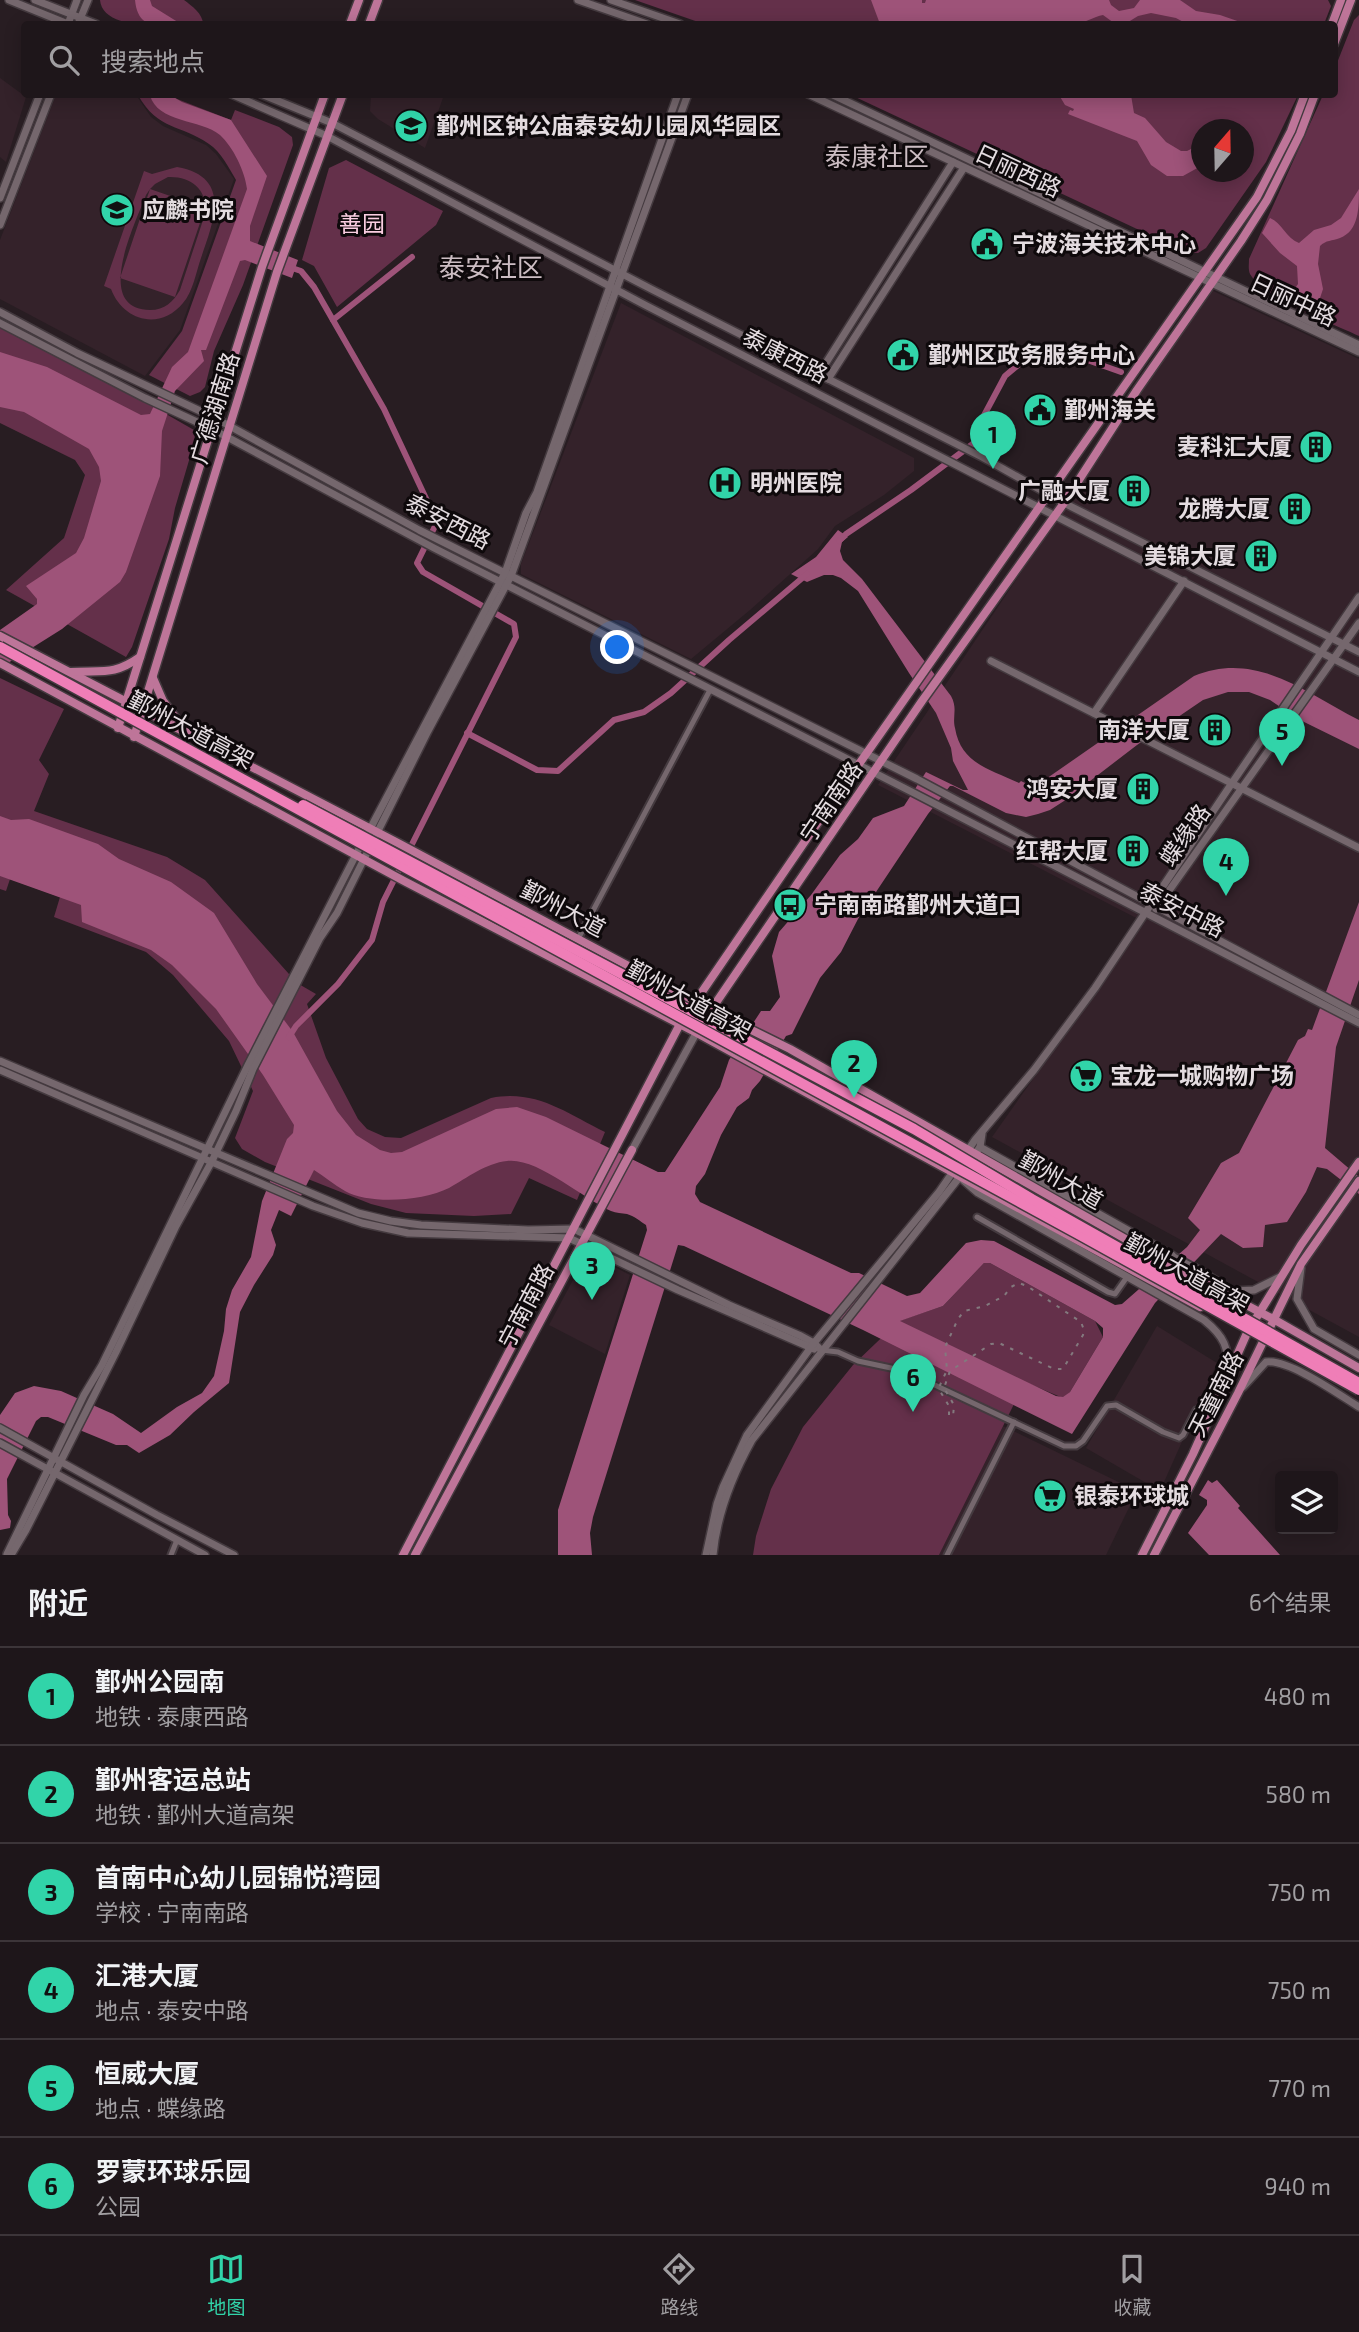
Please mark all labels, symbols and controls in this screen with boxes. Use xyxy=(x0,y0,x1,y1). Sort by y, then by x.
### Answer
search box xyxy=(21,21,1338,98)
icon: search xyxy=(45,41,83,79)
text: 搜索地点 xyxy=(101,45,205,76)
school or university icon: 鄞州区钟公庙泰安幼儿园风华园区 xyxy=(392,107,430,145)
place label: 鄞州区钟公庙泰安幼儿园风华园区 xyxy=(436,111,781,139)
north arrow xyxy=(1191,119,1254,182)
street label: 日丽西路 xyxy=(971,138,1066,202)
district label: 泰康社区 xyxy=(825,140,929,171)
school or university icon: 应麟书院 xyxy=(98,191,136,229)
place label: 应麟书院 xyxy=(142,195,234,223)
park label: 善园 xyxy=(339,209,385,237)
public building icon: 宁波海关技术中心 xyxy=(968,225,1006,263)
place label: 宁波海关技术中心 xyxy=(1012,229,1196,257)
district label: 泰安社区 xyxy=(439,251,543,282)
street label: 日丽中路 xyxy=(1246,267,1341,331)
street label: 泰康西路 xyxy=(738,322,833,388)
public building icon: 鄞州区政务服务中心 xyxy=(884,336,922,374)
place label: 鄞州区政务服务中心 xyxy=(928,340,1135,368)
street label: 广德湖南路 xyxy=(184,349,244,467)
public building icon: 鄞州海关 xyxy=(1021,391,1059,429)
place label: 鄞州海关 xyxy=(1064,395,1156,423)
pin: 1 xyxy=(970,411,1016,469)
building icon: 麦科汇大厦 xyxy=(1297,428,1335,466)
place label: 麦科汇大厦 xyxy=(1177,432,1292,460)
hospital icon: 明州医院 xyxy=(706,464,744,502)
place label: 明州医院 xyxy=(750,468,842,496)
building icon: 广融大厦 xyxy=(1115,472,1153,510)
place label: 广融大厦 xyxy=(1018,476,1110,504)
street label: 泰安西路 xyxy=(401,488,496,554)
building icon: 龙腾大厦 xyxy=(1276,490,1314,528)
place label: 龙腾大厦 xyxy=(1178,494,1270,522)
building icon: 美锦大厦 xyxy=(1242,537,1280,575)
place label: 美锦大厦 xyxy=(1144,541,1236,569)
your location xyxy=(600,630,634,664)
street label: 鄞州大道高架 xyxy=(124,684,259,774)
pin: 5 xyxy=(1259,708,1305,766)
building icon: 南洋大厦 xyxy=(1196,711,1234,749)
place label: 南洋大厦 xyxy=(1098,715,1190,743)
street label: 宁南南路 xyxy=(793,755,868,847)
building icon: 鸿安大厦 xyxy=(1124,770,1162,808)
place label: 鸿安大厦 xyxy=(1026,774,1118,802)
street label: 蝶缘路 xyxy=(1153,798,1215,871)
building icon: 红帮大厦 xyxy=(1114,832,1152,870)
place label: 红帮大厦 xyxy=(1016,836,1108,864)
pin: 4 xyxy=(1203,838,1249,896)
street label: 鄞州大道 xyxy=(516,874,611,942)
street label: 泰安中路 xyxy=(1135,876,1230,942)
bus stop icon: 宁南南路鄞州大道口 xyxy=(771,886,809,924)
place label: 宁南南路鄞州大道口 xyxy=(814,890,1021,918)
street label: 鄞州大道高架 xyxy=(622,953,757,1045)
pin: 2 xyxy=(831,1040,877,1098)
supermarket icon: 宝龙一城购物广场 xyxy=(1067,1057,1105,1095)
place label: 宝龙一城购物广场 xyxy=(1110,1061,1294,1089)
street label: 鄞州大道 xyxy=(1015,1144,1108,1214)
street label: 鄞州大道高架 xyxy=(1120,1226,1255,1318)
pin: 3 xyxy=(569,1242,615,1300)
street label: 宁南南路 xyxy=(491,1258,559,1353)
street label: 天童南路 xyxy=(1182,1346,1248,1441)
pin: 6 xyxy=(890,1354,936,1412)
map controls xyxy=(1275,1471,1338,1534)
button: layers xyxy=(1275,1471,1338,1534)
supermarket icon: 银泰环球城 xyxy=(1031,1477,1069,1515)
place label: 银泰环球城 xyxy=(1074,1481,1189,1509)
text: 附近 xyxy=(28,1584,88,1620)
text: 6个结果 xyxy=(1249,1588,1331,1616)
text: 鄞州公园南 xyxy=(95,1665,225,1696)
text: 1 xyxy=(46,1682,56,1710)
text: 480 m xyxy=(1264,1682,1331,1710)
text: 地铁 · 泰康西路 xyxy=(95,1702,249,1730)
text: 鄞州客运总站 xyxy=(95,1763,251,1794)
text: 2 xyxy=(44,1780,58,1808)
text: 580 m xyxy=(1266,1780,1331,1808)
text: 地铁 · 鄞州大道高架 xyxy=(95,1800,295,1828)
text: 首南中心幼儿园锦悦湾园 xyxy=(95,1861,381,1892)
text: 3 xyxy=(44,1878,58,1906)
text: 750 m xyxy=(1268,1878,1331,1906)
text: 学校 · 宁南南路 xyxy=(95,1898,249,1926)
text: 汇港大厦 xyxy=(95,1959,199,1990)
text: 4 xyxy=(44,1976,58,2004)
text: 750 m xyxy=(1268,1976,1331,2004)
text: 地点 · 泰安中路 xyxy=(95,1996,249,2024)
text: 恒威大厦 xyxy=(95,2057,199,2088)
text: 5 xyxy=(45,2074,57,2102)
text: 770 m xyxy=(1268,2074,1331,2102)
text: 地点 · 蝶缘路 xyxy=(95,2094,226,2122)
text: 罗蒙环球乐园 xyxy=(95,2155,251,2186)
text: 6 xyxy=(44,2172,58,2200)
text: 940 m xyxy=(1265,2172,1331,2200)
text: 公园 xyxy=(95,2192,141,2220)
tab: 地图 xyxy=(207,2250,246,2319)
tab: 路线 xyxy=(660,2250,699,2319)
tab: 收藏 xyxy=(1113,2250,1152,2319)

